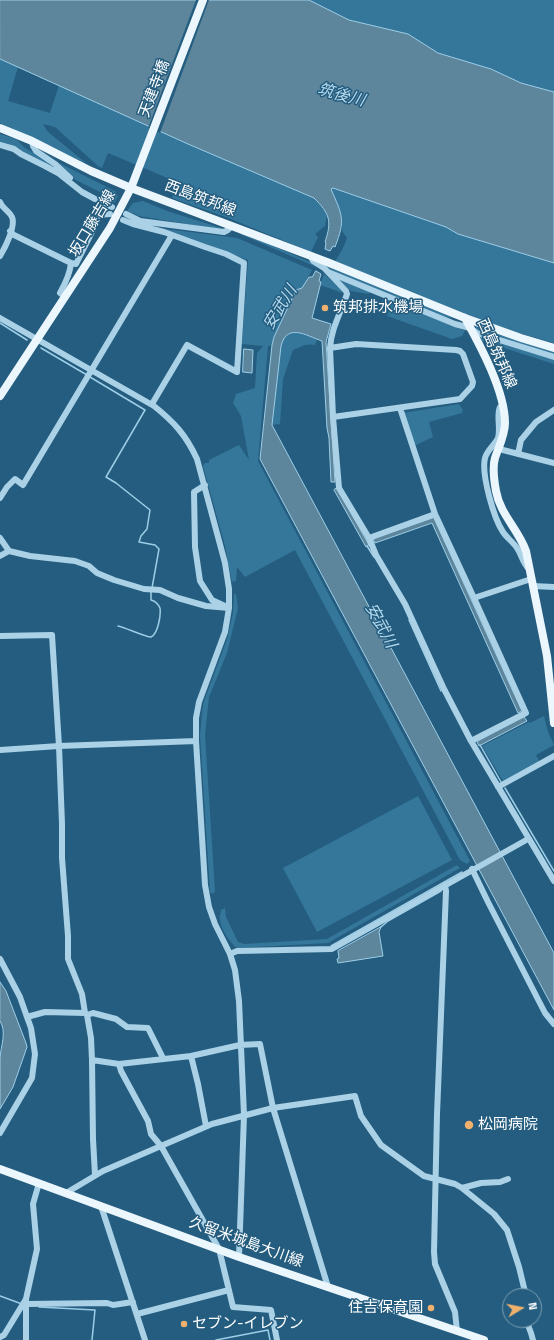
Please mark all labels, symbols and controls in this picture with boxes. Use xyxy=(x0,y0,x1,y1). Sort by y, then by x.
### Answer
street label: 天建寺橋 xyxy=(136,58,174,120)
water label: 筑後川 xyxy=(315,81,367,111)
street label: 西島筑邦線 xyxy=(162,177,238,221)
street label: 坂口藤吉線 xyxy=(66,187,120,261)
water label: 安武川 xyxy=(260,283,302,333)
place label: 筑邦排水機場 xyxy=(333,299,423,317)
marker: 筑邦排水機場 xyxy=(320,303,330,313)
street label: 西島筑邦線 xyxy=(473,316,519,392)
water label: 安武川 xyxy=(360,600,400,652)
place label: 松岡病院 xyxy=(478,1116,538,1134)
marker: 松岡病院 xyxy=(463,1119,475,1131)
street label: 久留米城島大川線 xyxy=(187,1214,305,1272)
north arrow xyxy=(502,1288,542,1328)
place label: 住吉保育園 xyxy=(348,1299,423,1317)
text: N xyxy=(524,1301,541,1311)
marker: 住吉保育園 xyxy=(426,1303,436,1313)
place label: セブン-イレブン xyxy=(192,1315,304,1333)
marker: セブン-イレブン xyxy=(179,1319,189,1329)

